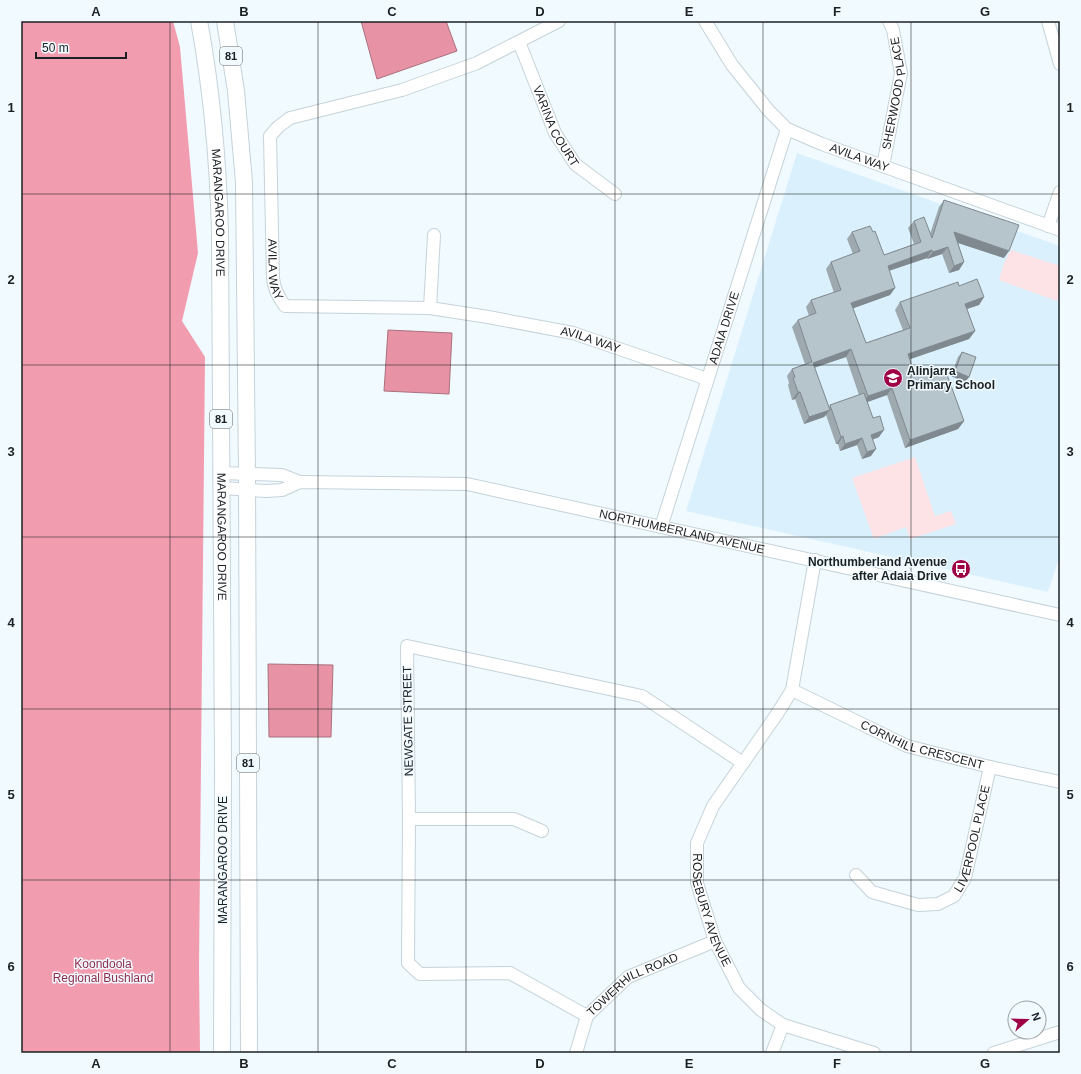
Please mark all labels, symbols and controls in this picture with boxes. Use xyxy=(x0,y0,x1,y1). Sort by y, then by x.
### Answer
text: A xyxy=(91,4,101,19)
text: B xyxy=(239,4,249,19)
text: C xyxy=(387,4,397,19)
text: D xyxy=(535,4,545,19)
text: E xyxy=(685,4,694,19)
text: F xyxy=(833,4,841,19)
text: G xyxy=(980,4,990,19)
scale bar xyxy=(36,34,126,60)
street label: SHERWOOD PLACE xyxy=(879,36,908,151)
text: 50 m xyxy=(42,41,69,55)
road number: 81 xyxy=(220,47,242,65)
street label: VARINA COURT xyxy=(530,84,582,170)
text: 1 xyxy=(7,100,15,115)
text: 1 xyxy=(1066,100,1074,115)
street label: AVILA WAY xyxy=(828,140,891,175)
street label: MARANGAROO DRIVE xyxy=(209,148,227,277)
street label: AVILA WAY xyxy=(265,239,286,302)
text: 2 xyxy=(7,272,15,287)
text: 2 xyxy=(1066,272,1074,287)
street label: ADAIA DRIVE xyxy=(706,290,742,366)
street label: AVILA WAY xyxy=(560,324,622,356)
place label: Alinjarra Primary School xyxy=(907,364,995,392)
school or university icon: Alinjarra Primary School xyxy=(882,367,904,389)
road number: 81 xyxy=(210,410,232,428)
text: 3 xyxy=(7,444,15,459)
text: 3 xyxy=(1066,444,1074,459)
street label: MARANGAROO DRIVE xyxy=(214,473,229,601)
street label: NORTHUMBERLAND AVENUE xyxy=(598,506,766,557)
place label: Northumberland Avenue after Adaia Drive xyxy=(808,555,947,583)
bus stop icon: Northumberland Avenue after Adaia Drive xyxy=(950,558,972,580)
text: 4 xyxy=(7,615,15,630)
text: 4 xyxy=(1066,615,1074,630)
street label: NEWGATE STREET xyxy=(400,665,416,776)
street label: CORNHILL CRESCENT xyxy=(858,717,986,772)
road number: 81 xyxy=(237,754,259,772)
street label: LIVERPOOL PLACE xyxy=(951,784,993,895)
text: 5 xyxy=(7,787,15,802)
text: 5 xyxy=(1066,787,1074,802)
street label: MARANGAROO DRIVE xyxy=(216,796,230,924)
street label: ROSEBURY AVENUE xyxy=(689,853,734,969)
street label: TOWERHILL ROAD xyxy=(584,950,680,1019)
park label: Koondoola Regional Bushland xyxy=(53,957,153,985)
text: 6 xyxy=(7,959,15,974)
text: 6 xyxy=(1066,959,1074,974)
north arrow xyxy=(1007,1000,1047,1040)
text: N xyxy=(1029,1011,1043,1022)
text: A xyxy=(91,1056,101,1071)
text: B xyxy=(239,1056,249,1071)
text: C xyxy=(387,1056,397,1071)
text: D xyxy=(535,1056,545,1071)
text: E xyxy=(685,1056,694,1071)
text: F xyxy=(833,1056,841,1071)
text: G xyxy=(980,1056,990,1071)

